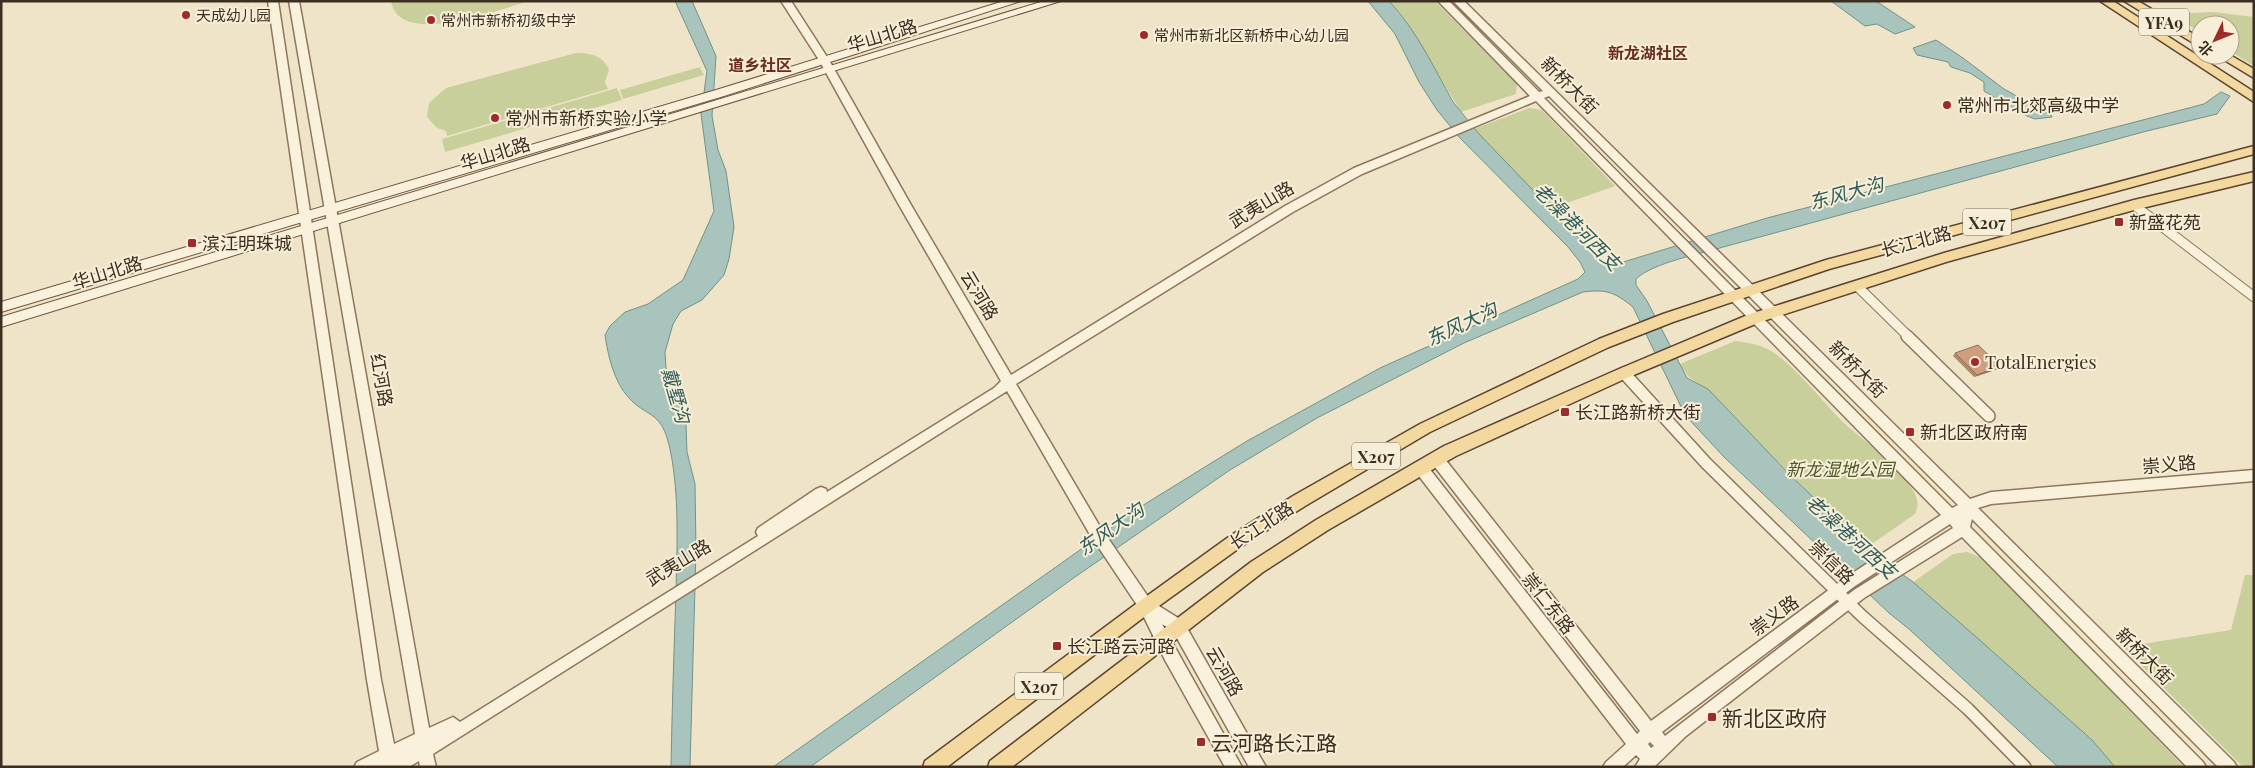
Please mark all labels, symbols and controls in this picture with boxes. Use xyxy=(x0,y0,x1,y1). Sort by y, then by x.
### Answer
place label: 天成幼儿园 xyxy=(196,5,271,25)
road number: YFA9 xyxy=(2139,8,2189,36)
marker: 天成幼儿园 xyxy=(180,9,192,21)
place label: 常州市新桥初级中学 xyxy=(441,10,576,30)
street label: 华山北路 xyxy=(844,13,920,57)
marker: 常州市新桥初级中学 xyxy=(425,14,437,26)
north arrow xyxy=(2190,15,2240,65)
place label: 常州市新北区新桥中心幼儿园 xyxy=(1154,25,1349,45)
marker: 常州市新北区新桥中心幼儿园 xyxy=(1138,29,1150,41)
text: 北 xyxy=(2193,38,2217,61)
district label: 新龙湖社区 xyxy=(1608,42,1688,63)
street label: 新桥大街 xyxy=(1536,51,1604,119)
district label: 道乡社区 xyxy=(728,54,792,75)
place label: 常州市北郊高级中学 xyxy=(1957,93,2119,117)
marker: 常州市北郊高级中学 xyxy=(1941,99,1953,111)
place label: 常州市新桥实验小学 xyxy=(505,106,667,130)
marker: 常州市新桥实验小学 xyxy=(489,112,501,124)
street label: 华山北路 xyxy=(457,131,533,175)
water label: 东风大沟 xyxy=(1806,169,1888,214)
street label: 武夷山路 xyxy=(1224,175,1298,233)
water label: 老澡港河西支 xyxy=(1528,176,1629,277)
road number: X207 xyxy=(1963,208,2011,236)
place label: 新盛花苑 xyxy=(2129,210,2201,234)
marker: 新盛花苑 xyxy=(2113,216,2125,228)
street label: 长江北路 xyxy=(1878,220,1954,262)
place label: 滨江明珠城 xyxy=(202,231,292,255)
marker: 滨江明珠城 xyxy=(186,237,198,249)
street label: 华山北路 xyxy=(69,250,145,294)
street label: 云河路 xyxy=(956,266,1004,324)
water label: 东风大沟 xyxy=(1421,294,1503,351)
street label: 新桥大街 xyxy=(1824,335,1892,403)
place label: TotalEnergies xyxy=(1985,350,2097,374)
street label: 红河路 xyxy=(365,351,399,409)
marker: TotalEnergies xyxy=(1969,356,1981,368)
water label: 戴墅沟 xyxy=(657,364,698,428)
place label: 长江路新桥大街 xyxy=(1575,400,1701,424)
marker: 长江路新桥大街 xyxy=(1559,406,1571,418)
place label: 新北区政府南 xyxy=(1920,420,2028,444)
marker: 新北区政府南 xyxy=(1904,426,1916,438)
road number: X207 xyxy=(1352,442,1400,470)
street label: 崇义路 xyxy=(2141,450,2197,478)
park label: 新龙湿地公园 xyxy=(1786,457,1897,481)
water label: 老澡港河西支 xyxy=(1801,488,1905,585)
water label: 东风大沟 xyxy=(1071,494,1150,560)
street label: 长江北路 xyxy=(1224,495,1298,555)
street label: 武夷山路 xyxy=(641,533,715,591)
street label: 崇信路 xyxy=(1804,535,1860,589)
street label: 崇仁东路 xyxy=(1517,567,1581,639)
street label: 崇义路 xyxy=(1745,589,1803,641)
street label: 新桥大街 xyxy=(2111,622,2179,690)
place label: 长江路云河路 xyxy=(1067,634,1175,658)
marker: 长江路云河路 xyxy=(1051,640,1063,652)
street label: 云河路 xyxy=(1201,642,1249,700)
road number: X207 xyxy=(1015,672,1063,699)
place label: 新北区政府 xyxy=(1722,703,1827,731)
marker: 新北区政府 xyxy=(1706,711,1718,723)
place label: 云河路长江路 xyxy=(1211,728,1337,756)
marker: 云河路长江路 xyxy=(1195,736,1207,748)

